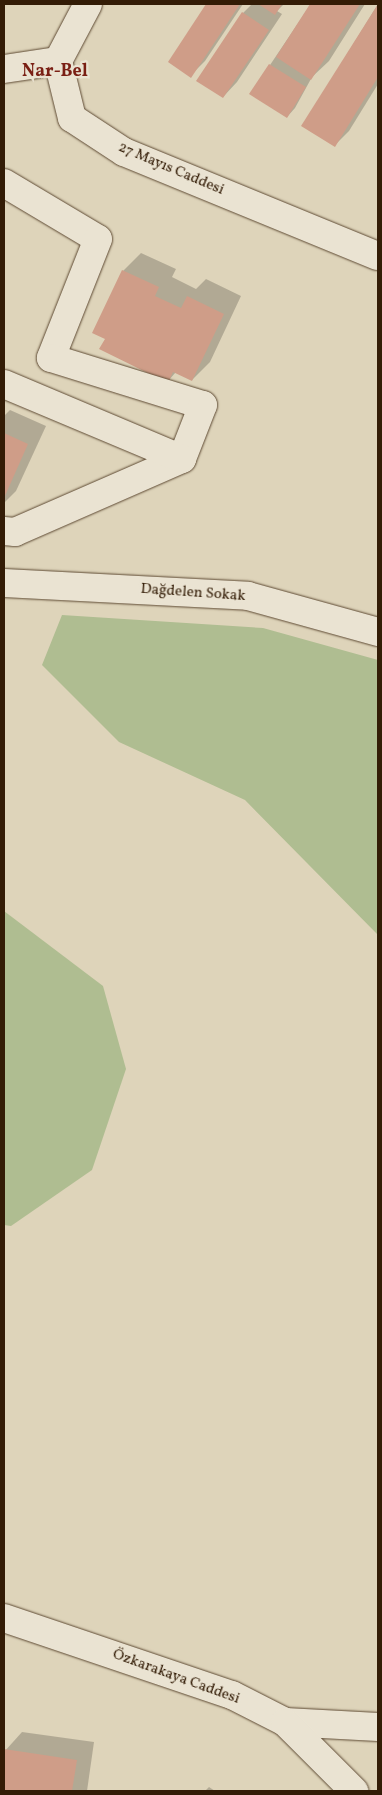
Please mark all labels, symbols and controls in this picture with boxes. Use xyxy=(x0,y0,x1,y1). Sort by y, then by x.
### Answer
district label: Nar-Bel xyxy=(22,61,88,83)
street label: 27 Mayıs Caddesi xyxy=(115,139,227,199)
street label: Dağdelen Sokak xyxy=(140,580,246,606)
street label: Özkarakaya Caddesi xyxy=(110,1646,242,1708)

